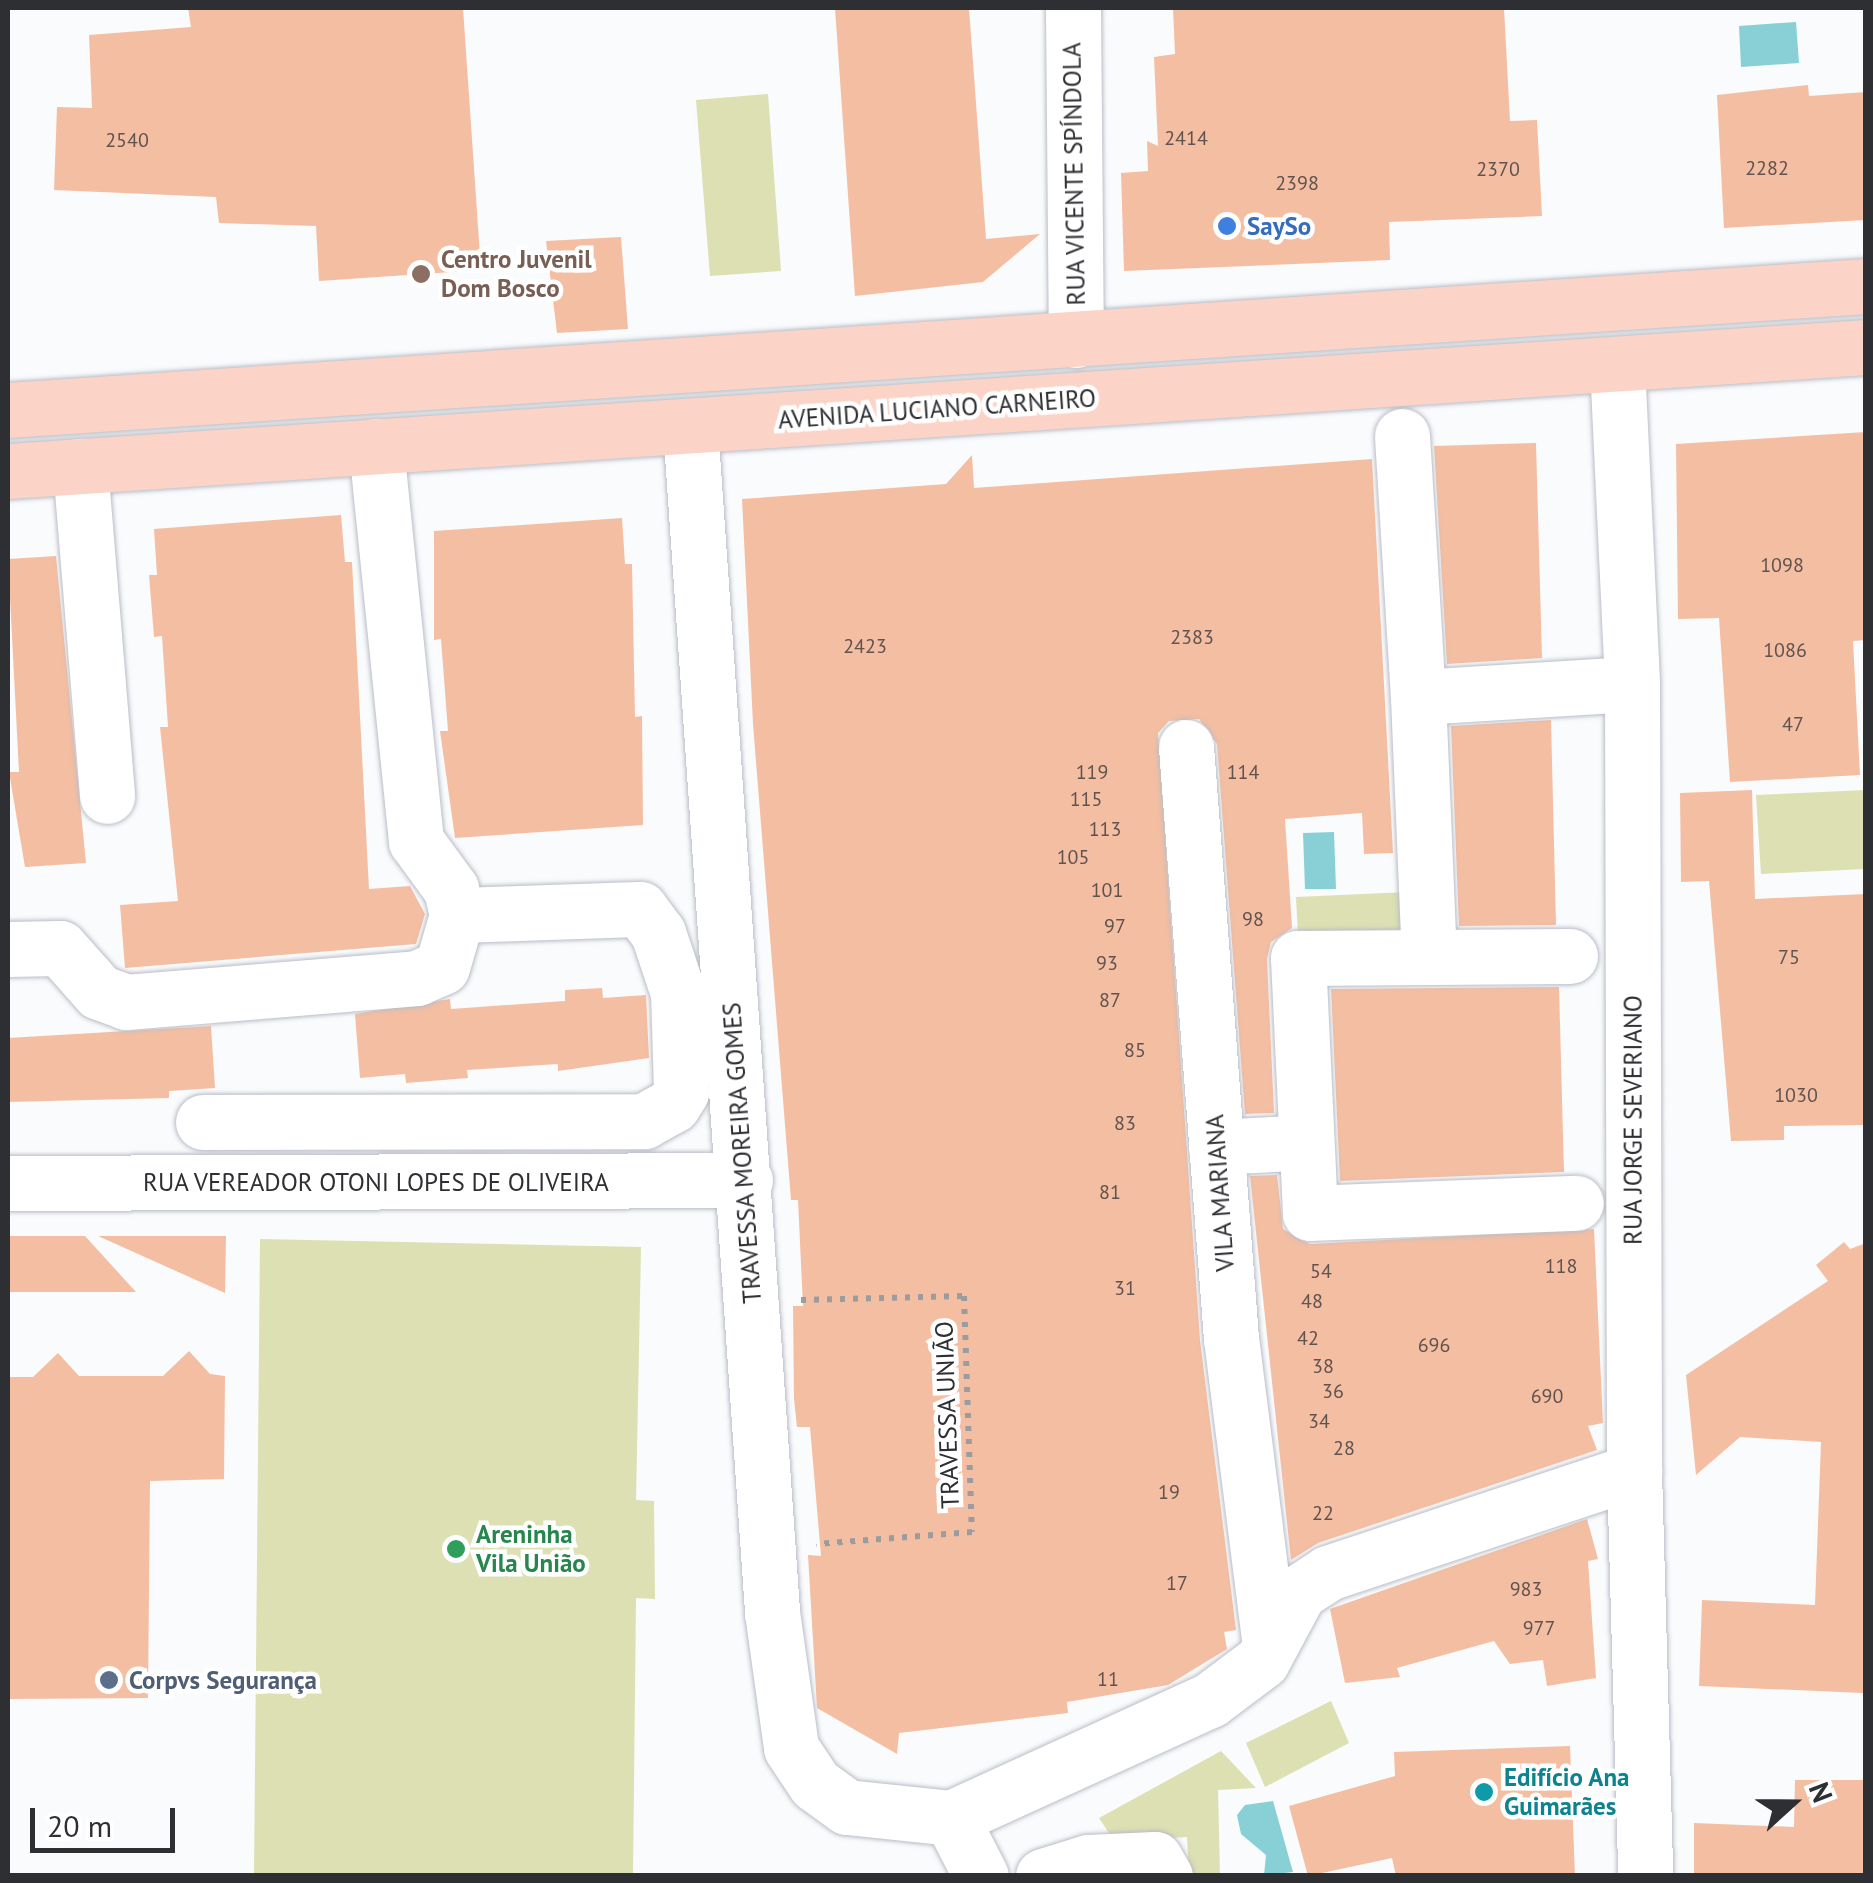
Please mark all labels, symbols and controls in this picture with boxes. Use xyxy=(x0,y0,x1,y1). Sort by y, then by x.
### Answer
street label: RUA VICENTE SPÍNDOLA xyxy=(1057,41,1091,307)
house number: 2414 xyxy=(1164,126,1208,150)
house number: 2540 xyxy=(105,128,149,152)
house number: 2282 xyxy=(1745,156,1789,180)
house number: 2370 xyxy=(1476,157,1520,181)
house number: 2398 xyxy=(1275,171,1319,195)
place label: SaySo xyxy=(1247,211,1311,241)
marker: SaySo xyxy=(1216,215,1238,237)
place label: Centro Juvenil Dom Bosco xyxy=(441,245,592,304)
marker: Centro Juvenil Dom Bosco xyxy=(410,263,432,285)
street label: AVENIDA LUCIANO CARNEIRO xyxy=(777,383,1097,435)
house number: 1098 xyxy=(1760,553,1804,577)
house number: 2383 xyxy=(1170,625,1214,649)
house number: 2423 xyxy=(843,634,887,658)
house number: 1086 xyxy=(1763,638,1807,662)
house number: 47 xyxy=(1782,712,1804,736)
house number: 119 xyxy=(1076,760,1108,784)
house number: 114 xyxy=(1227,760,1259,784)
house number: 115 xyxy=(1070,787,1102,811)
house number: 113 xyxy=(1089,817,1121,841)
house number: 105 xyxy=(1057,845,1089,869)
house number: 101 xyxy=(1091,878,1123,902)
house number: 98 xyxy=(1242,907,1264,931)
house number: 97 xyxy=(1104,914,1126,938)
house number: 75 xyxy=(1778,945,1800,969)
house number: 93 xyxy=(1096,951,1118,975)
house number: 87 xyxy=(1099,988,1121,1012)
street label: RUA JORGE SEVERIANO xyxy=(1618,995,1648,1245)
street label: TRAVESSA MOREIRA GOMES xyxy=(716,1000,768,1306)
house number: 85 xyxy=(1124,1038,1146,1062)
house number: 1030 xyxy=(1774,1083,1818,1107)
house number: 83 xyxy=(1114,1111,1136,1135)
street label: VILA MARIANA xyxy=(1200,1113,1240,1273)
street label: RUA VEREADOR OTONI LOPES DE OLIVEIRA xyxy=(142,1167,610,1197)
house number: 81 xyxy=(1099,1180,1121,1204)
house number: 118 xyxy=(1545,1254,1577,1278)
house number: 54 xyxy=(1310,1259,1332,1283)
house number: 31 xyxy=(1114,1276,1136,1300)
house number: 48 xyxy=(1301,1289,1323,1313)
street label: TRAVESSA UNIÃO xyxy=(929,1320,965,1510)
house number: 42 xyxy=(1297,1326,1319,1350)
house number: 696 xyxy=(1418,1333,1450,1357)
house number: 38 xyxy=(1312,1354,1334,1378)
house number: 36 xyxy=(1322,1379,1344,1403)
house number: 690 xyxy=(1531,1384,1563,1408)
house number: 34 xyxy=(1308,1409,1330,1433)
house number: 28 xyxy=(1333,1436,1355,1460)
house number: 19 xyxy=(1158,1480,1180,1504)
house number: 22 xyxy=(1312,1501,1334,1525)
place label: Areninha Vila União xyxy=(476,1520,586,1579)
marker: Areninha Vila União xyxy=(445,1538,467,1560)
house number: 17 xyxy=(1166,1571,1188,1595)
house number: 983 xyxy=(1510,1577,1542,1601)
house number: 977 xyxy=(1523,1616,1555,1640)
place label: Corpvs Segurança xyxy=(129,1665,317,1695)
house number: 11 xyxy=(1097,1667,1119,1691)
marker: Corpvs Segurança xyxy=(98,1669,120,1691)
north arrow xyxy=(1743,1753,1843,1853)
place label: Edifício Ana Guimarães xyxy=(1504,1763,1630,1822)
text: N xyxy=(1801,1777,1842,1807)
marker: Edifício Ana Guimarães xyxy=(1473,1781,1495,1803)
scale bar xyxy=(35,1788,180,1850)
text: 20 m xyxy=(47,1806,112,1845)

